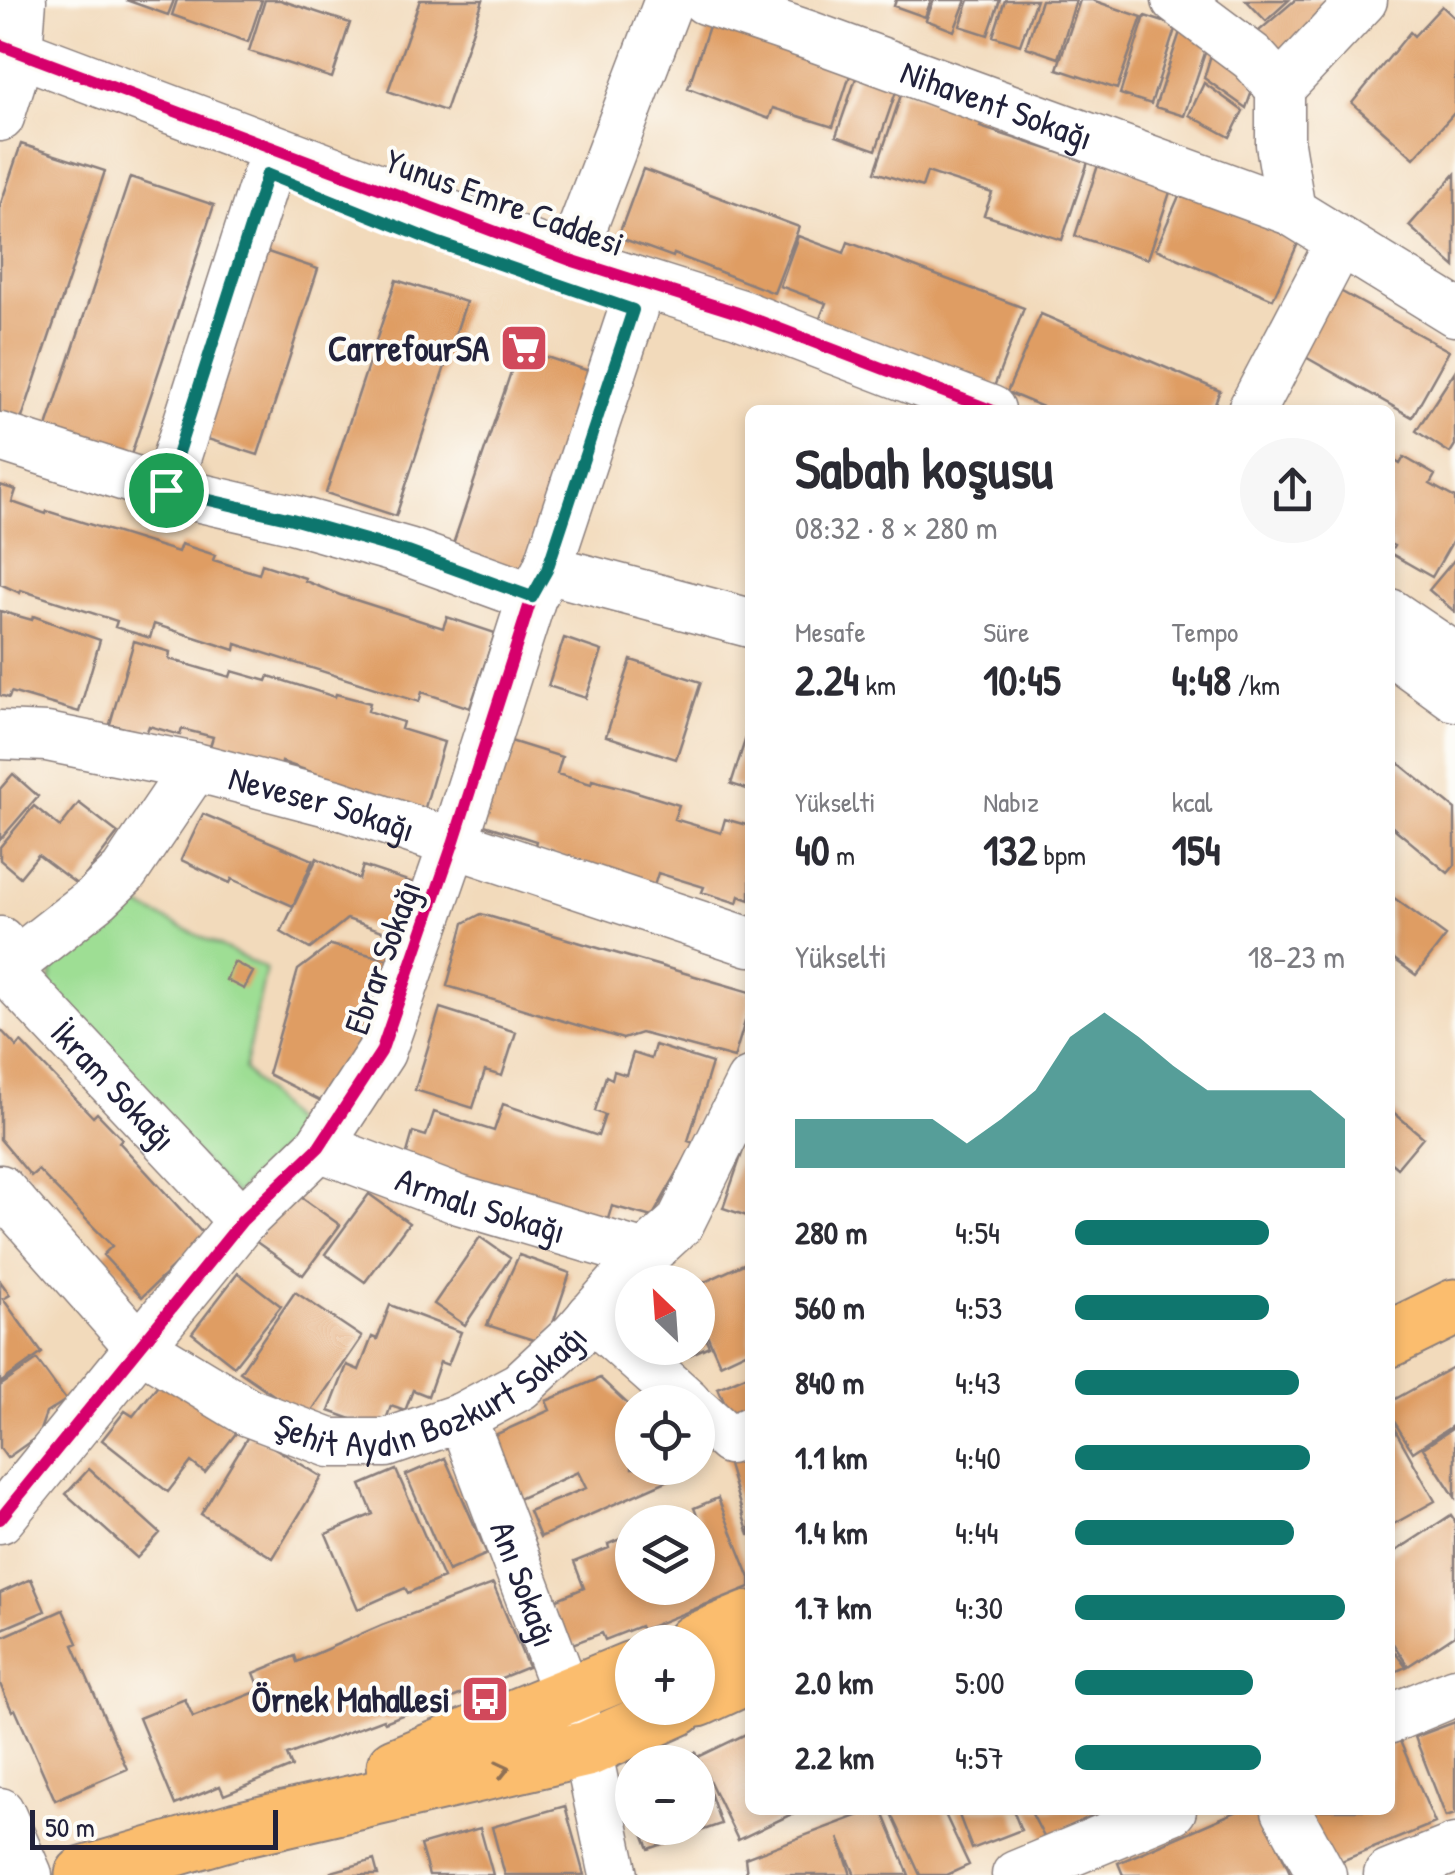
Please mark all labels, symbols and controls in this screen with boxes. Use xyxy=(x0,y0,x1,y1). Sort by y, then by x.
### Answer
street label: Nihavent Sokağı xyxy=(895,47,1099,160)
street label: Yunus Emre Caddesi xyxy=(379,137,631,267)
supermarket icon: CarrefourSA xyxy=(498,322,550,374)
place label: CarrefourSA xyxy=(328,325,489,372)
text: Sabah koşusu xyxy=(795,431,1053,505)
button: share xyxy=(1240,438,1345,543)
pin xyxy=(124,448,209,533)
icon: arrive xyxy=(139,463,194,518)
text: 08:32 · 8 × 280 m xyxy=(795,506,998,549)
text: Mesafe xyxy=(795,613,866,651)
text: Süre xyxy=(983,613,1029,651)
text: Tempo xyxy=(1172,613,1238,651)
text: 2.24 xyxy=(795,651,859,708)
text: 10:45 xyxy=(983,651,1061,708)
text: 4:48 xyxy=(1172,651,1231,708)
text: km xyxy=(859,666,896,704)
text: /km xyxy=(1231,666,1280,704)
street label: Neveser Sokağı xyxy=(224,753,421,852)
text: Yükselti xyxy=(795,783,875,821)
text: Nabız xyxy=(983,783,1039,821)
text: kcal xyxy=(1172,783,1213,821)
text: 40 xyxy=(795,821,830,878)
text: 132 xyxy=(983,821,1037,878)
text: 154 xyxy=(1172,821,1220,878)
text: m xyxy=(830,836,855,874)
text: bpm xyxy=(1037,836,1086,874)
street label: Ebrar Sokağı xyxy=(332,874,432,1040)
text: Yükselti xyxy=(795,935,887,978)
text: 18–23 m xyxy=(1248,935,1345,978)
street label: İkram Sokağı xyxy=(41,1009,187,1161)
street label: Armalı Sokağı xyxy=(390,1155,571,1254)
text: 280 m xyxy=(795,1211,867,1254)
text: 4:54 xyxy=(955,1211,1000,1254)
north arrow xyxy=(615,1265,715,1365)
map controls xyxy=(615,1265,715,1845)
text: 560 m xyxy=(795,1286,865,1329)
text: 4:53 xyxy=(955,1286,1002,1329)
street label: Şehit Aydın Bozkurt Sokağı xyxy=(268,1315,597,1467)
text: 840 m xyxy=(795,1361,864,1404)
text: 4:43 xyxy=(955,1361,1001,1404)
button: locate xyxy=(615,1385,715,1485)
text: 1.1 km xyxy=(795,1436,867,1479)
text: 4:40 xyxy=(955,1436,1001,1479)
button: layers xyxy=(615,1505,715,1605)
text: 1.4 km xyxy=(795,1511,868,1554)
text: 4:44 xyxy=(955,1511,998,1554)
street label: Anı Sokağı xyxy=(480,1514,570,1653)
text: 1.7 km xyxy=(795,1586,872,1629)
text: 4:30 xyxy=(955,1586,1003,1629)
button: + xyxy=(615,1625,715,1725)
text: 2.0 km xyxy=(795,1661,874,1704)
text: 5:00 xyxy=(955,1661,1005,1704)
bus stop icon: Örnek Mahallesi xyxy=(459,1673,511,1725)
place label: Örnek Mahallesi xyxy=(251,1676,450,1723)
text: 2.2 km xyxy=(795,1736,874,1779)
text: 4:57 xyxy=(955,1736,1004,1779)
button: − xyxy=(615,1745,715,1845)
one-way arrow xyxy=(494,1760,511,1781)
scale bar xyxy=(30,1805,278,1850)
text: 50 m xyxy=(45,1808,95,1846)

